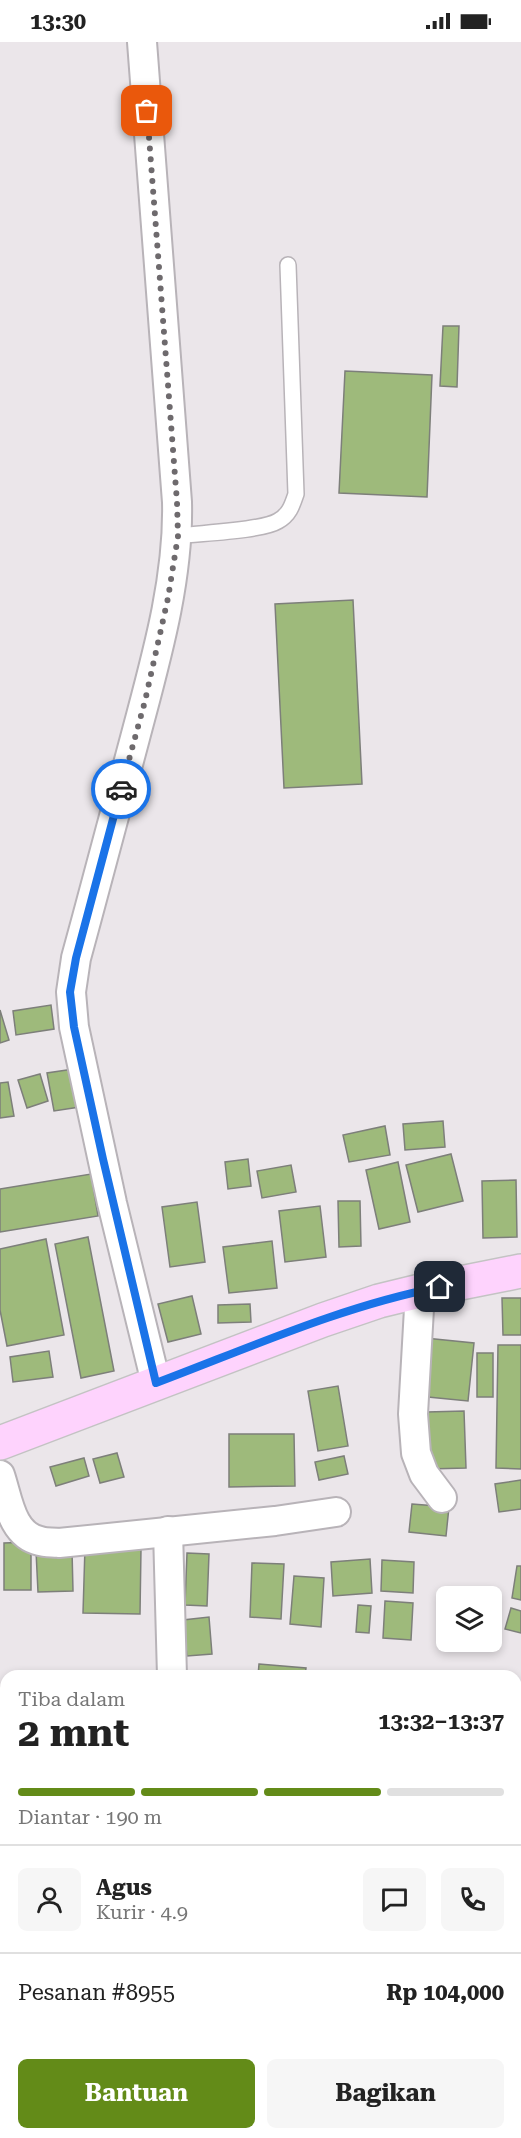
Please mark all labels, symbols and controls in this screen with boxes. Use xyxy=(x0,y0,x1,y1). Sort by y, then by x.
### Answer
text: 13:30 xyxy=(30,9,86,34)
pin xyxy=(121,85,172,136)
icon: bag xyxy=(130,94,163,127)
courier xyxy=(91,759,151,819)
icon: car xyxy=(105,773,138,806)
pin xyxy=(414,1261,465,1312)
icon: home xyxy=(423,1270,456,1303)
map controls xyxy=(436,1586,502,1652)
button: layers xyxy=(436,1586,502,1652)
text: Tiba dalam xyxy=(18,1687,125,1711)
text: 13:32–13:37 xyxy=(378,1709,504,1734)
text: 2 mnt xyxy=(18,1710,129,1756)
text: Diantar · 190 m xyxy=(18,1805,162,1829)
button: person xyxy=(18,1868,81,1931)
button: chat xyxy=(363,1868,426,1931)
button: phone xyxy=(441,1868,504,1931)
text: Agus xyxy=(96,1875,152,1900)
text: Kurir · 4.9 xyxy=(96,1900,188,1924)
text: Pesanan #8955 xyxy=(18,1980,175,2005)
text: Rp 104,000 xyxy=(386,1980,504,2005)
button: Bantuan xyxy=(18,2059,255,2128)
button: Bagikan xyxy=(267,2059,504,2128)

